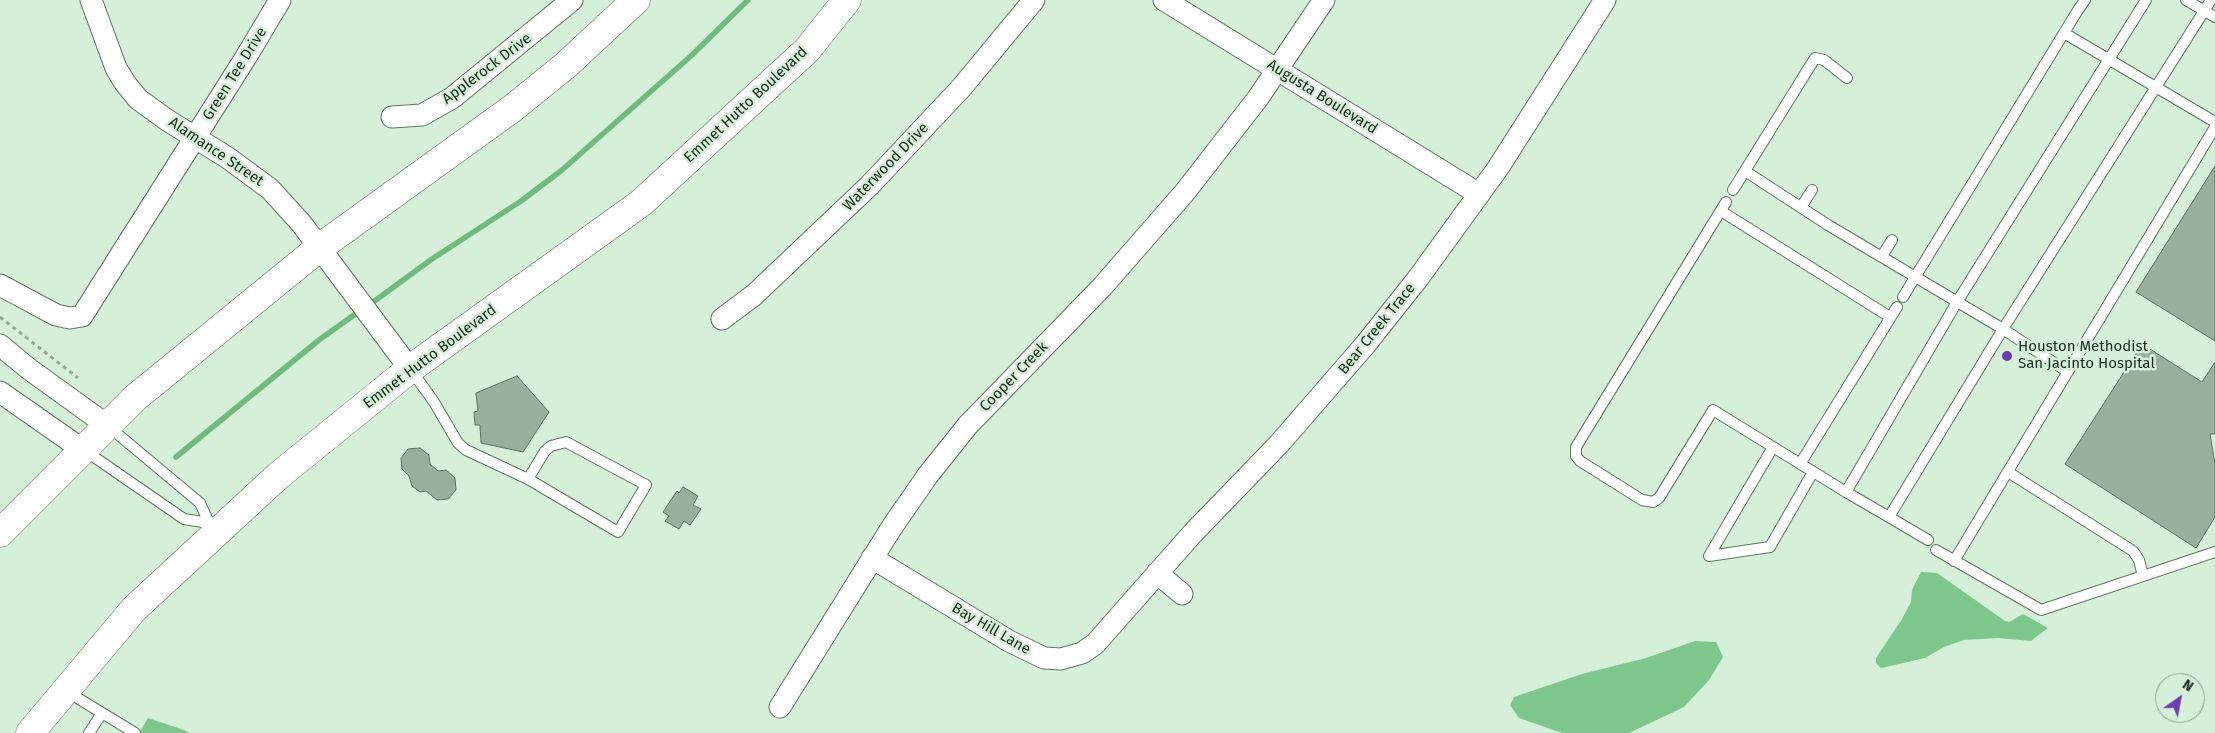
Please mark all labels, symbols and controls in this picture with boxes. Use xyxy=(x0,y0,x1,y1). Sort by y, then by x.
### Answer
street label: Green Tee Drive xyxy=(199,24,271,124)
street label: Applerock Drive xyxy=(439,30,535,108)
street label: Emmet Hutto Boulevard xyxy=(681,43,811,167)
street label: Augusta Boulevard xyxy=(1263,56,1381,138)
street label: Alamance Street xyxy=(165,114,267,190)
street label: Waterwood Drive xyxy=(839,119,933,215)
street label: Bear Creek Trace xyxy=(1335,280,1419,378)
street label: Emmet Hutto Boulevard xyxy=(360,301,500,413)
street label: Cooper Creek xyxy=(976,338,1052,416)
place label: Houston Methodist San Jacinto Hospital xyxy=(2018,338,2155,373)
marker: Houston Methodist San Jacinto Hospital xyxy=(2000,349,2014,363)
street label: Bay Hill Lane xyxy=(948,599,1034,659)
north arrow xyxy=(2155,673,2205,723)
text: N xyxy=(2179,676,2196,695)

